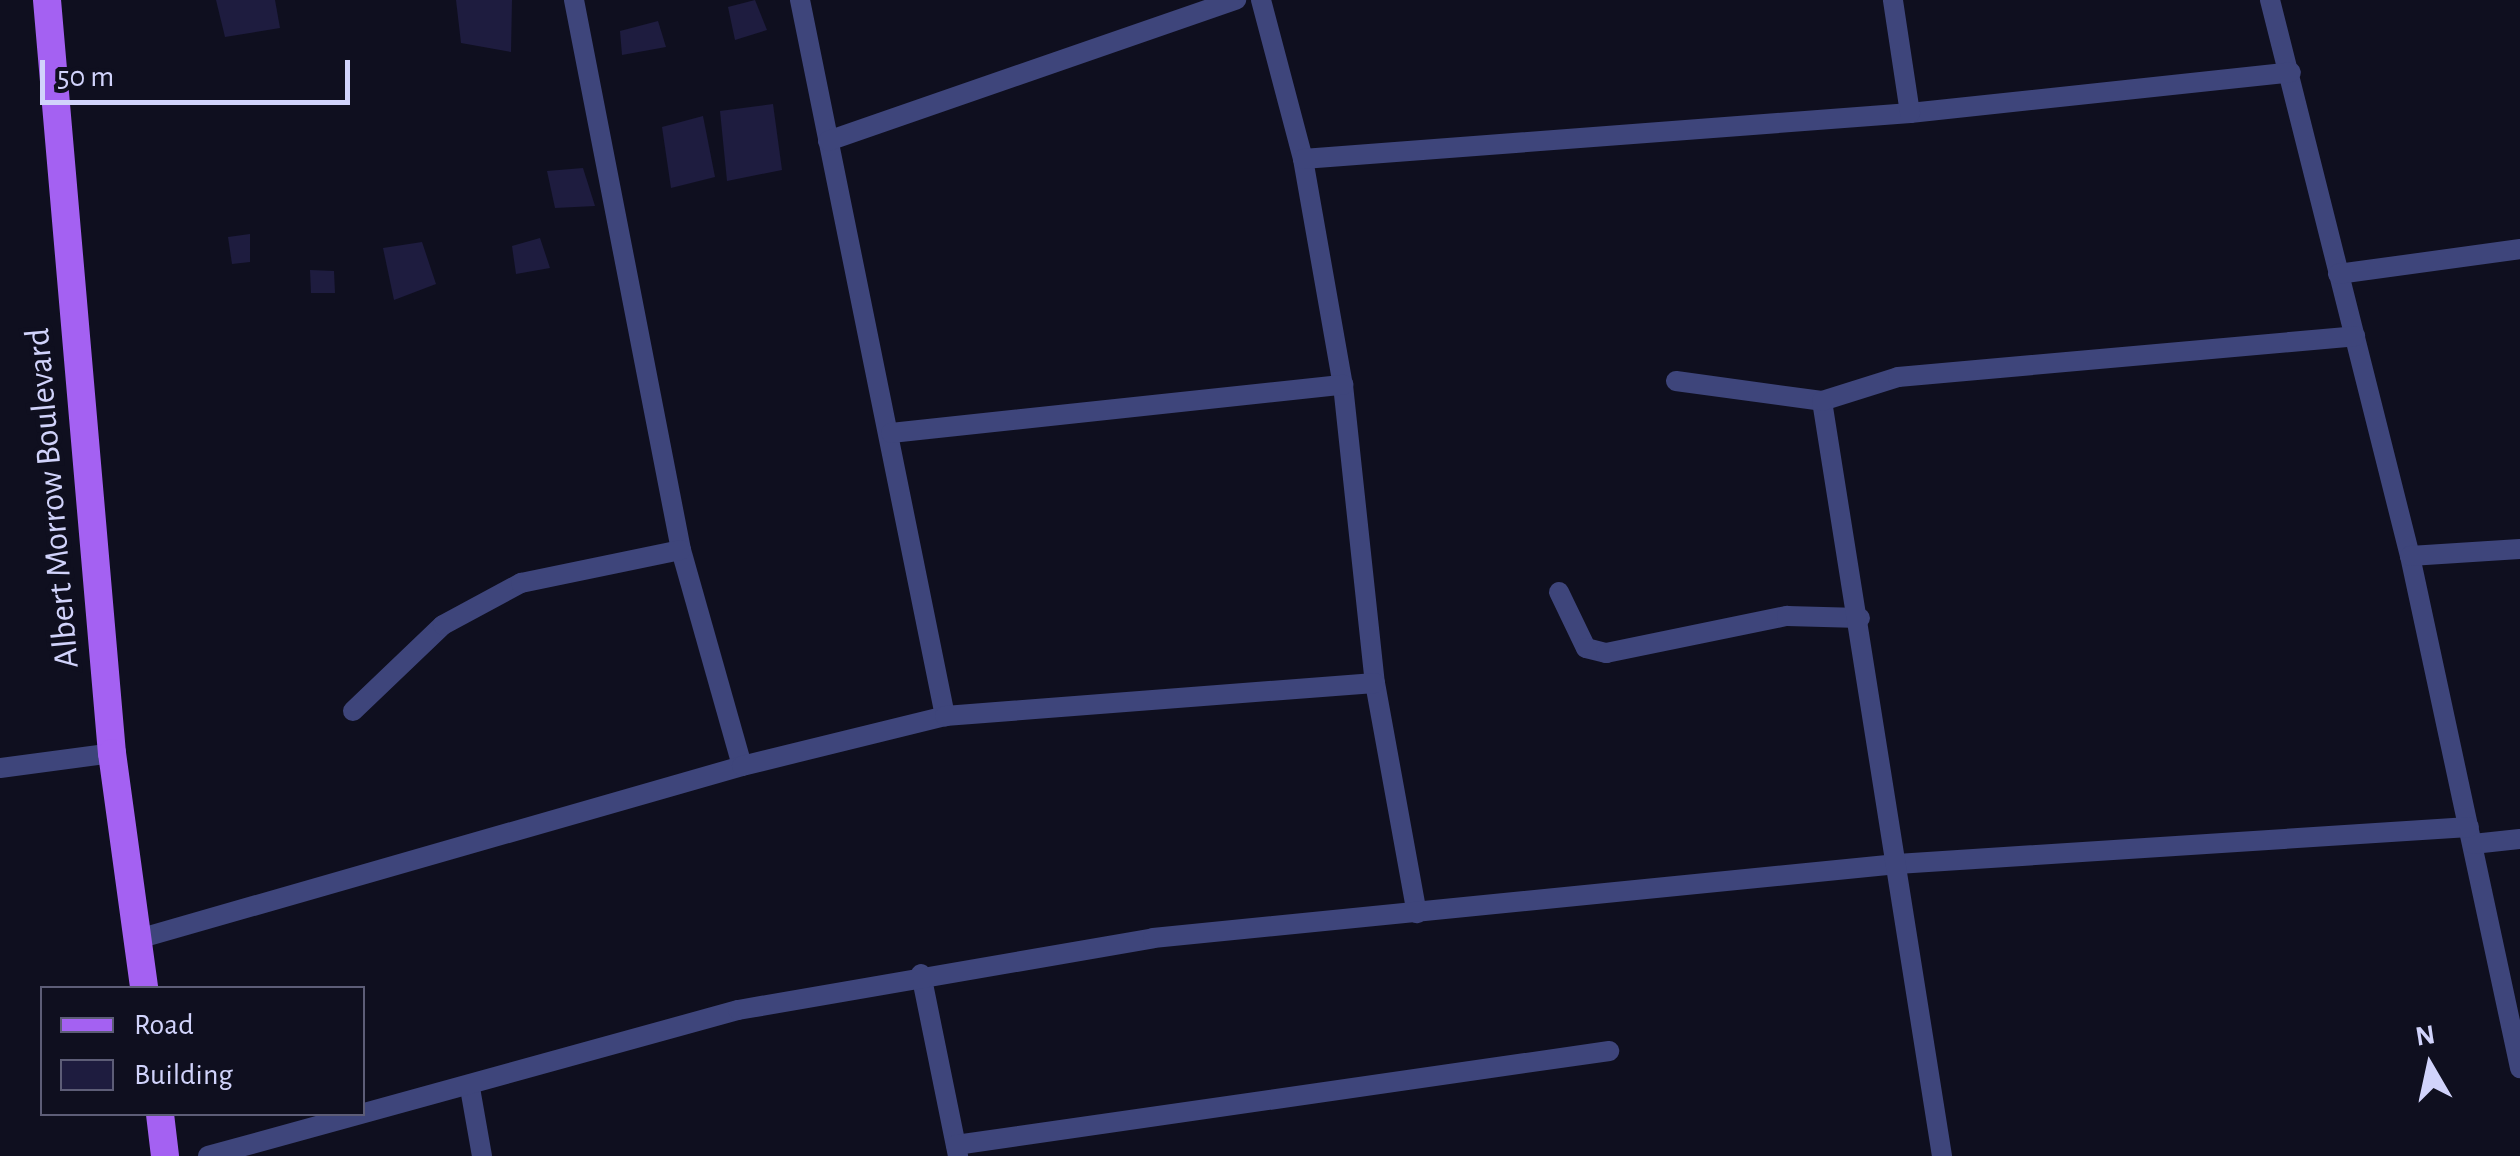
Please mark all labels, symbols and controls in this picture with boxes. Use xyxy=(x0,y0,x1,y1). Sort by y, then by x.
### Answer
scale bar xyxy=(45,40,355,102)
text: 50 m xyxy=(57,62,114,92)
street label: Albert Morrow Boulevard xyxy=(17,326,89,670)
legend xyxy=(40,986,365,1116)
text: Road xyxy=(134,1010,194,1040)
north arrow xyxy=(2380,1016,2480,1116)
text: N xyxy=(2414,1021,2437,1052)
text: Building xyxy=(134,1060,233,1090)

